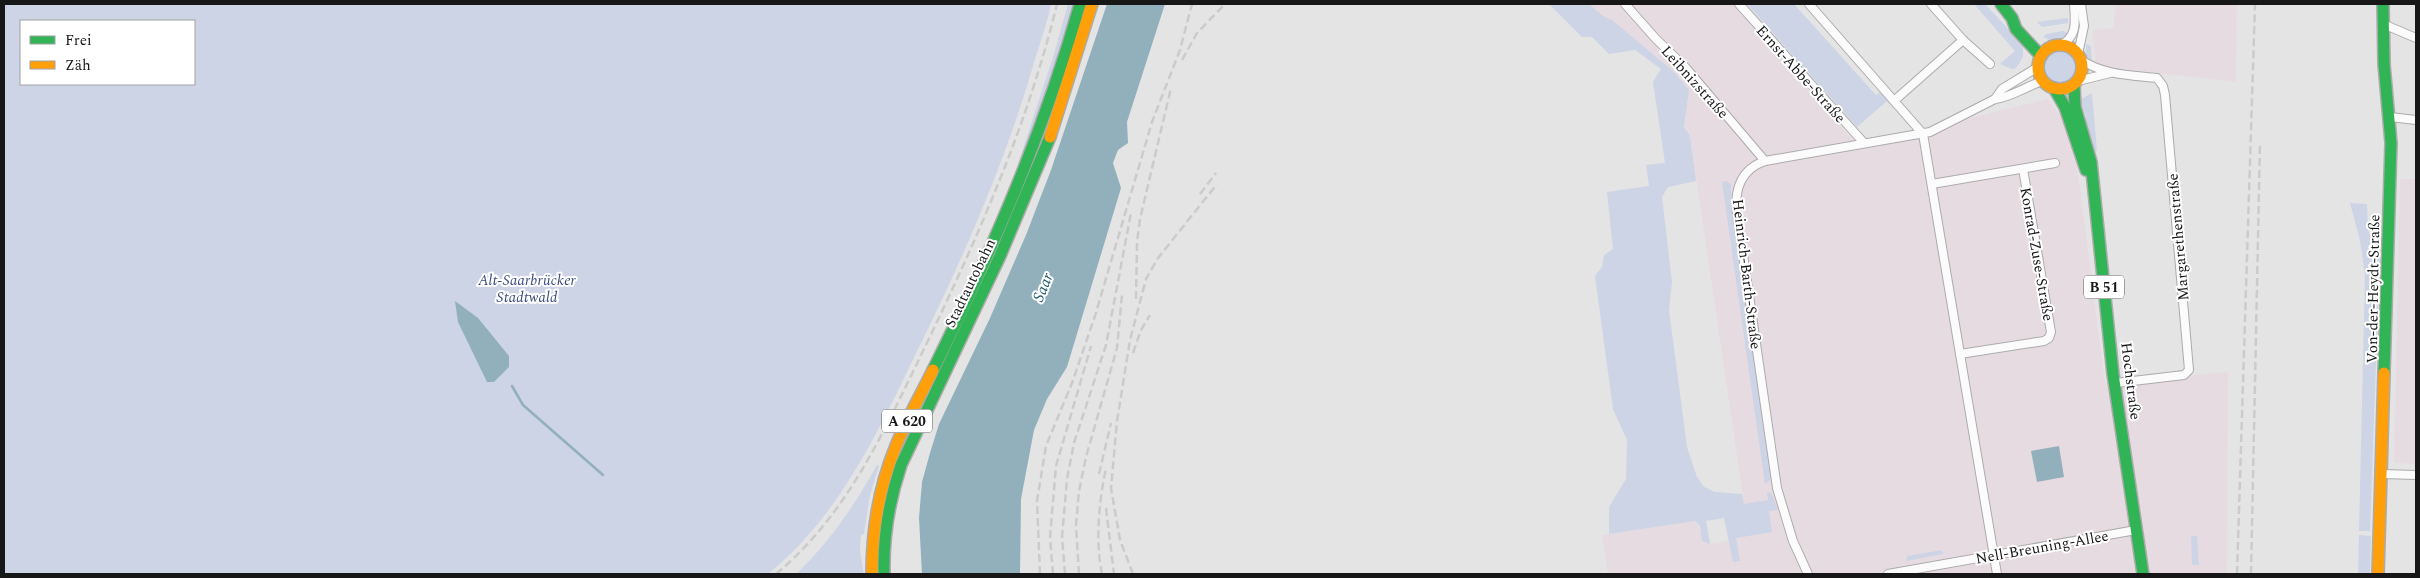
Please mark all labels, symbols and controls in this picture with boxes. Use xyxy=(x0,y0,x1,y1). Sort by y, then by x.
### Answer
legend xyxy=(20,20,195,85)
street label: Ernst-Abbe-Straße xyxy=(1750,20,1851,129)
text: Frei xyxy=(65,29,92,52)
street label: Leibnizstraße xyxy=(1655,40,1734,124)
text: Zäh xyxy=(65,54,91,77)
street label: Margarethenstraße xyxy=(2161,172,2196,302)
street label: Konrad-Zuse-Straße xyxy=(2013,185,2060,323)
street label: Heinrich-Barth-Straße xyxy=(1726,198,1767,350)
street label: Von-der-Heydt-Straße xyxy=(2361,214,2386,364)
street label: Stadtautobahn xyxy=(939,234,1002,332)
park label: Alt-Saarbrücker Stadtwald xyxy=(477,269,577,309)
water label: Saar xyxy=(1026,269,1060,305)
road number: B 51 xyxy=(2084,276,2124,298)
street label: Hochstraße xyxy=(2114,341,2147,421)
road number: A 620 xyxy=(882,410,932,432)
street label: Nell-Breuning-Allee xyxy=(1974,524,2110,571)

